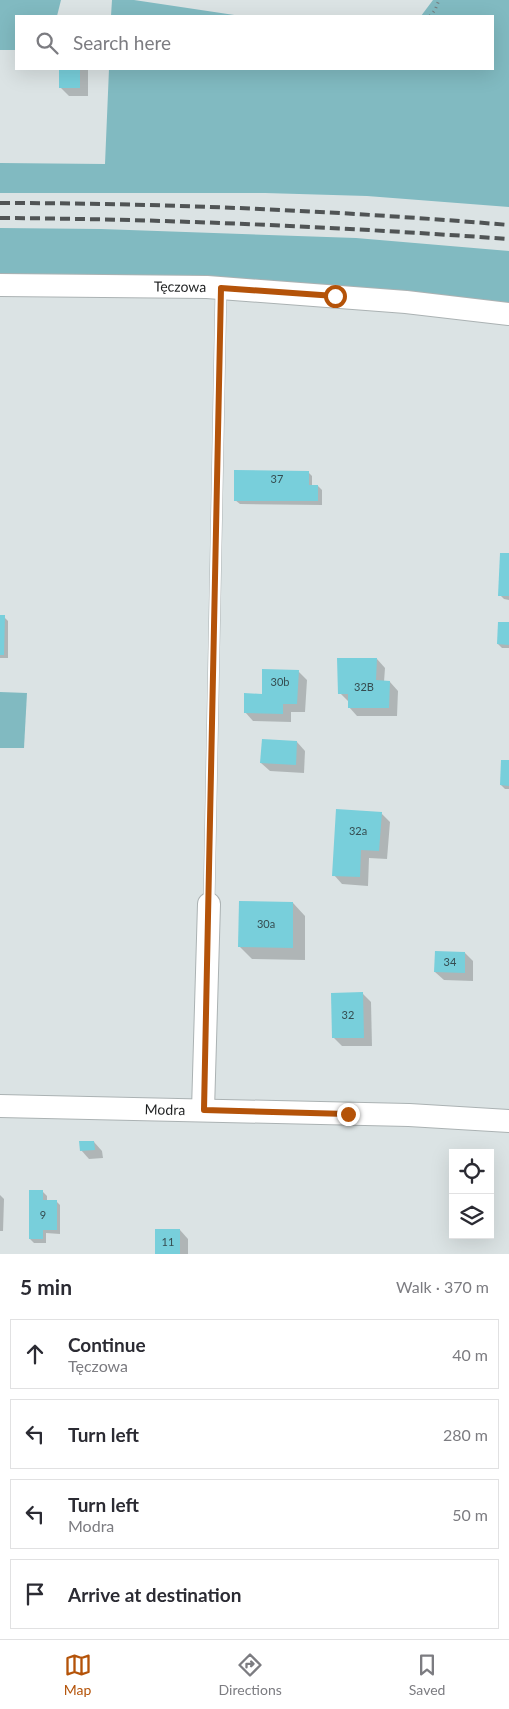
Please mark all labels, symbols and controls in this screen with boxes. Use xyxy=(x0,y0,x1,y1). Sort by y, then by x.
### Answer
search box xyxy=(15,15,494,70)
icon: search xyxy=(33,29,61,57)
text: Search here xyxy=(73,31,171,54)
street label: Tęczowa xyxy=(154,277,206,295)
route start xyxy=(324,285,347,308)
house number: 37 xyxy=(271,472,283,485)
house number: 30b xyxy=(271,675,289,688)
house number: 32B xyxy=(354,680,374,693)
house number: 32a xyxy=(349,824,367,837)
house number: 30a xyxy=(257,917,275,930)
house number: 34 xyxy=(444,955,457,968)
house number: 32 xyxy=(342,1008,354,1021)
street label: Modra xyxy=(145,1100,185,1118)
route end xyxy=(337,1103,360,1126)
map controls xyxy=(449,1149,494,1239)
button: locate xyxy=(449,1149,494,1194)
button: layers xyxy=(449,1194,494,1239)
house number: 9 xyxy=(40,1208,46,1221)
house number: 11 xyxy=(162,1235,174,1248)
text: 5 min xyxy=(20,1274,72,1299)
text: Walk · 370 m xyxy=(396,1277,489,1296)
text: Continue xyxy=(68,1333,146,1356)
icon: ahead xyxy=(21,1340,49,1368)
text: 40 m xyxy=(452,1345,488,1364)
text: Tęczowa xyxy=(68,1356,128,1375)
icon: left xyxy=(21,1420,49,1448)
text: Turn left xyxy=(68,1423,139,1446)
text: 280 m xyxy=(443,1425,488,1444)
text: Turn left xyxy=(68,1493,139,1516)
icon: left xyxy=(21,1500,49,1528)
text: 50 m xyxy=(452,1505,488,1524)
text: Modra xyxy=(68,1516,114,1535)
icon: arrive xyxy=(21,1580,49,1608)
text: Arrive at destination xyxy=(68,1583,241,1606)
tab: Map xyxy=(64,1651,92,1698)
tab: Directions xyxy=(219,1651,282,1698)
tab: Saved xyxy=(409,1651,445,1698)

